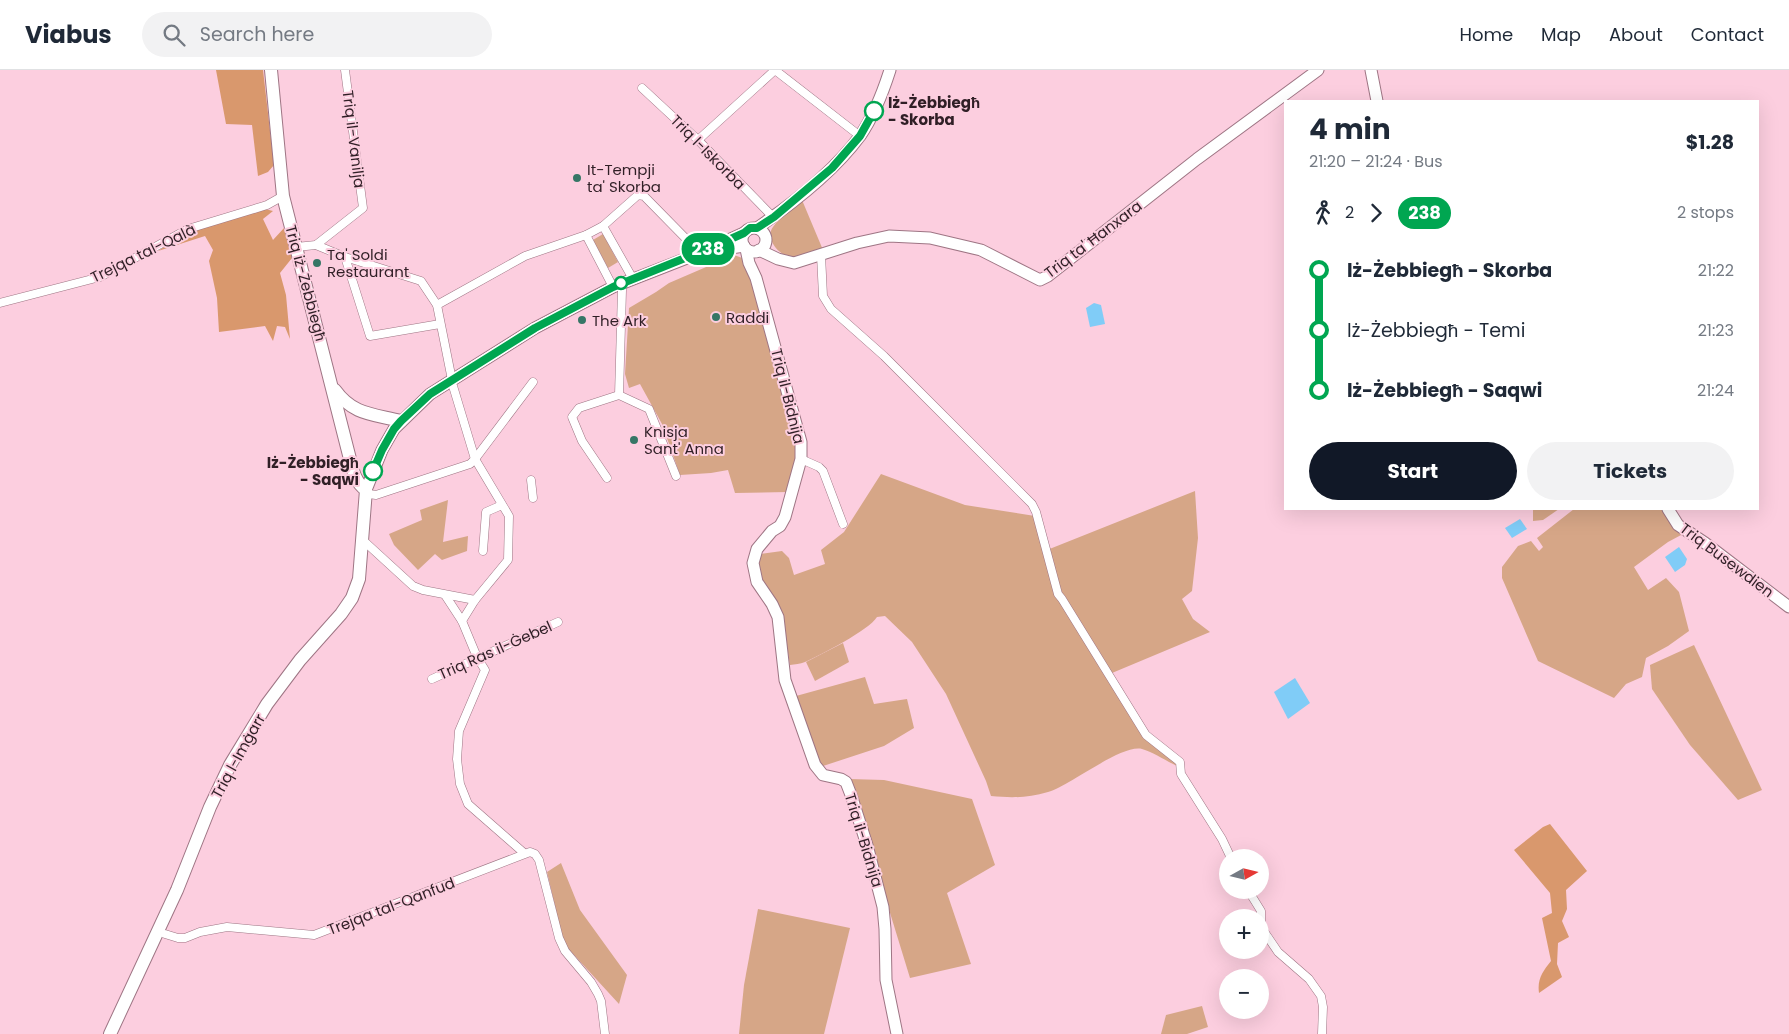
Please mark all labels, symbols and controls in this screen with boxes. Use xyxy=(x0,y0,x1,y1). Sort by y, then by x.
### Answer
search box xyxy=(142,12,492,57)
text: Viabus xyxy=(25,18,112,51)
icon: search xyxy=(160,21,188,49)
text: Search here xyxy=(200,21,314,48)
text: Home xyxy=(1459,22,1513,47)
text: Map xyxy=(1541,22,1581,47)
text: About xyxy=(1609,22,1663,47)
text: Contact xyxy=(1691,22,1764,47)
street label: Triq il-Vanilja xyxy=(338,89,370,189)
place label: Iż-Żebbiegħ - Skorba xyxy=(888,92,980,130)
marker: Iż-Żebbiegħ - Skorba xyxy=(864,101,884,121)
street label: Triq l-Iskorba xyxy=(666,110,750,194)
text: 4 min xyxy=(1309,110,1391,149)
text: $1.28 xyxy=(1686,129,1734,156)
text: 21:20 – 21:24 · Bus xyxy=(1309,150,1443,173)
place label: It-Tempji ta' Skorba xyxy=(587,159,661,197)
marker: It-Tempji ta' Skorba xyxy=(571,172,583,184)
street label: Triq ta' Ħanxara xyxy=(1040,195,1146,283)
icon: walk xyxy=(1309,199,1337,227)
icon: forward xyxy=(1362,199,1390,227)
text: 238 xyxy=(1408,200,1441,225)
text: 2 xyxy=(1345,201,1354,224)
text: 2 stops xyxy=(1677,201,1734,224)
street label: Trejqa tal-Qalà xyxy=(87,218,199,288)
street label: Triq iż-Żebbiegħ xyxy=(280,223,332,343)
line badge: 238 xyxy=(679,233,737,265)
text: 238 xyxy=(692,236,724,261)
place label: Ta' Soldi Restaurant xyxy=(327,244,409,282)
marker: Ta' Soldi Restaurant xyxy=(311,257,323,269)
text: Iż-Żebbiegħ - Skorba xyxy=(1347,257,1552,284)
text: 21:22 xyxy=(1698,259,1734,282)
unlabelled marker xyxy=(614,276,628,290)
place label: Raddi xyxy=(726,307,769,328)
place label: The Ark xyxy=(592,310,647,331)
marker: Raddi xyxy=(710,311,722,323)
marker: The Ark xyxy=(576,314,588,326)
text: Iż-Żebbiegħ - Temi xyxy=(1347,317,1525,344)
text: 21:23 xyxy=(1698,319,1734,342)
street label: Triq il-Bidnija xyxy=(766,346,810,446)
text: Iż-Żebbiegħ - Saqwi xyxy=(1347,377,1542,404)
text: 21:24 xyxy=(1697,379,1734,402)
place label: Knisja Sant' Anna xyxy=(644,421,724,459)
marker: Knisja Sant' Anna xyxy=(628,434,640,446)
button: Start xyxy=(1309,442,1517,500)
button: Tickets xyxy=(1527,442,1734,500)
place label: Iż-Żebbiegħ - Saqwi xyxy=(267,452,359,490)
marker: Iż-Żebbiegħ - Saqwi xyxy=(363,461,383,481)
street label: Triq Busewdien xyxy=(1676,518,1778,602)
street label: Triq Ras il-Ġebel xyxy=(435,616,555,684)
street label: Triq l-Imġarr xyxy=(206,709,270,802)
street label: Triq il-Bidnija xyxy=(840,790,888,890)
north arrow xyxy=(1219,849,1269,899)
map controls xyxy=(1219,849,1269,1019)
street label: Trejqa tal-Qanfud xyxy=(324,872,458,940)
button: + xyxy=(1219,909,1269,959)
button: − xyxy=(1219,969,1269,1019)

